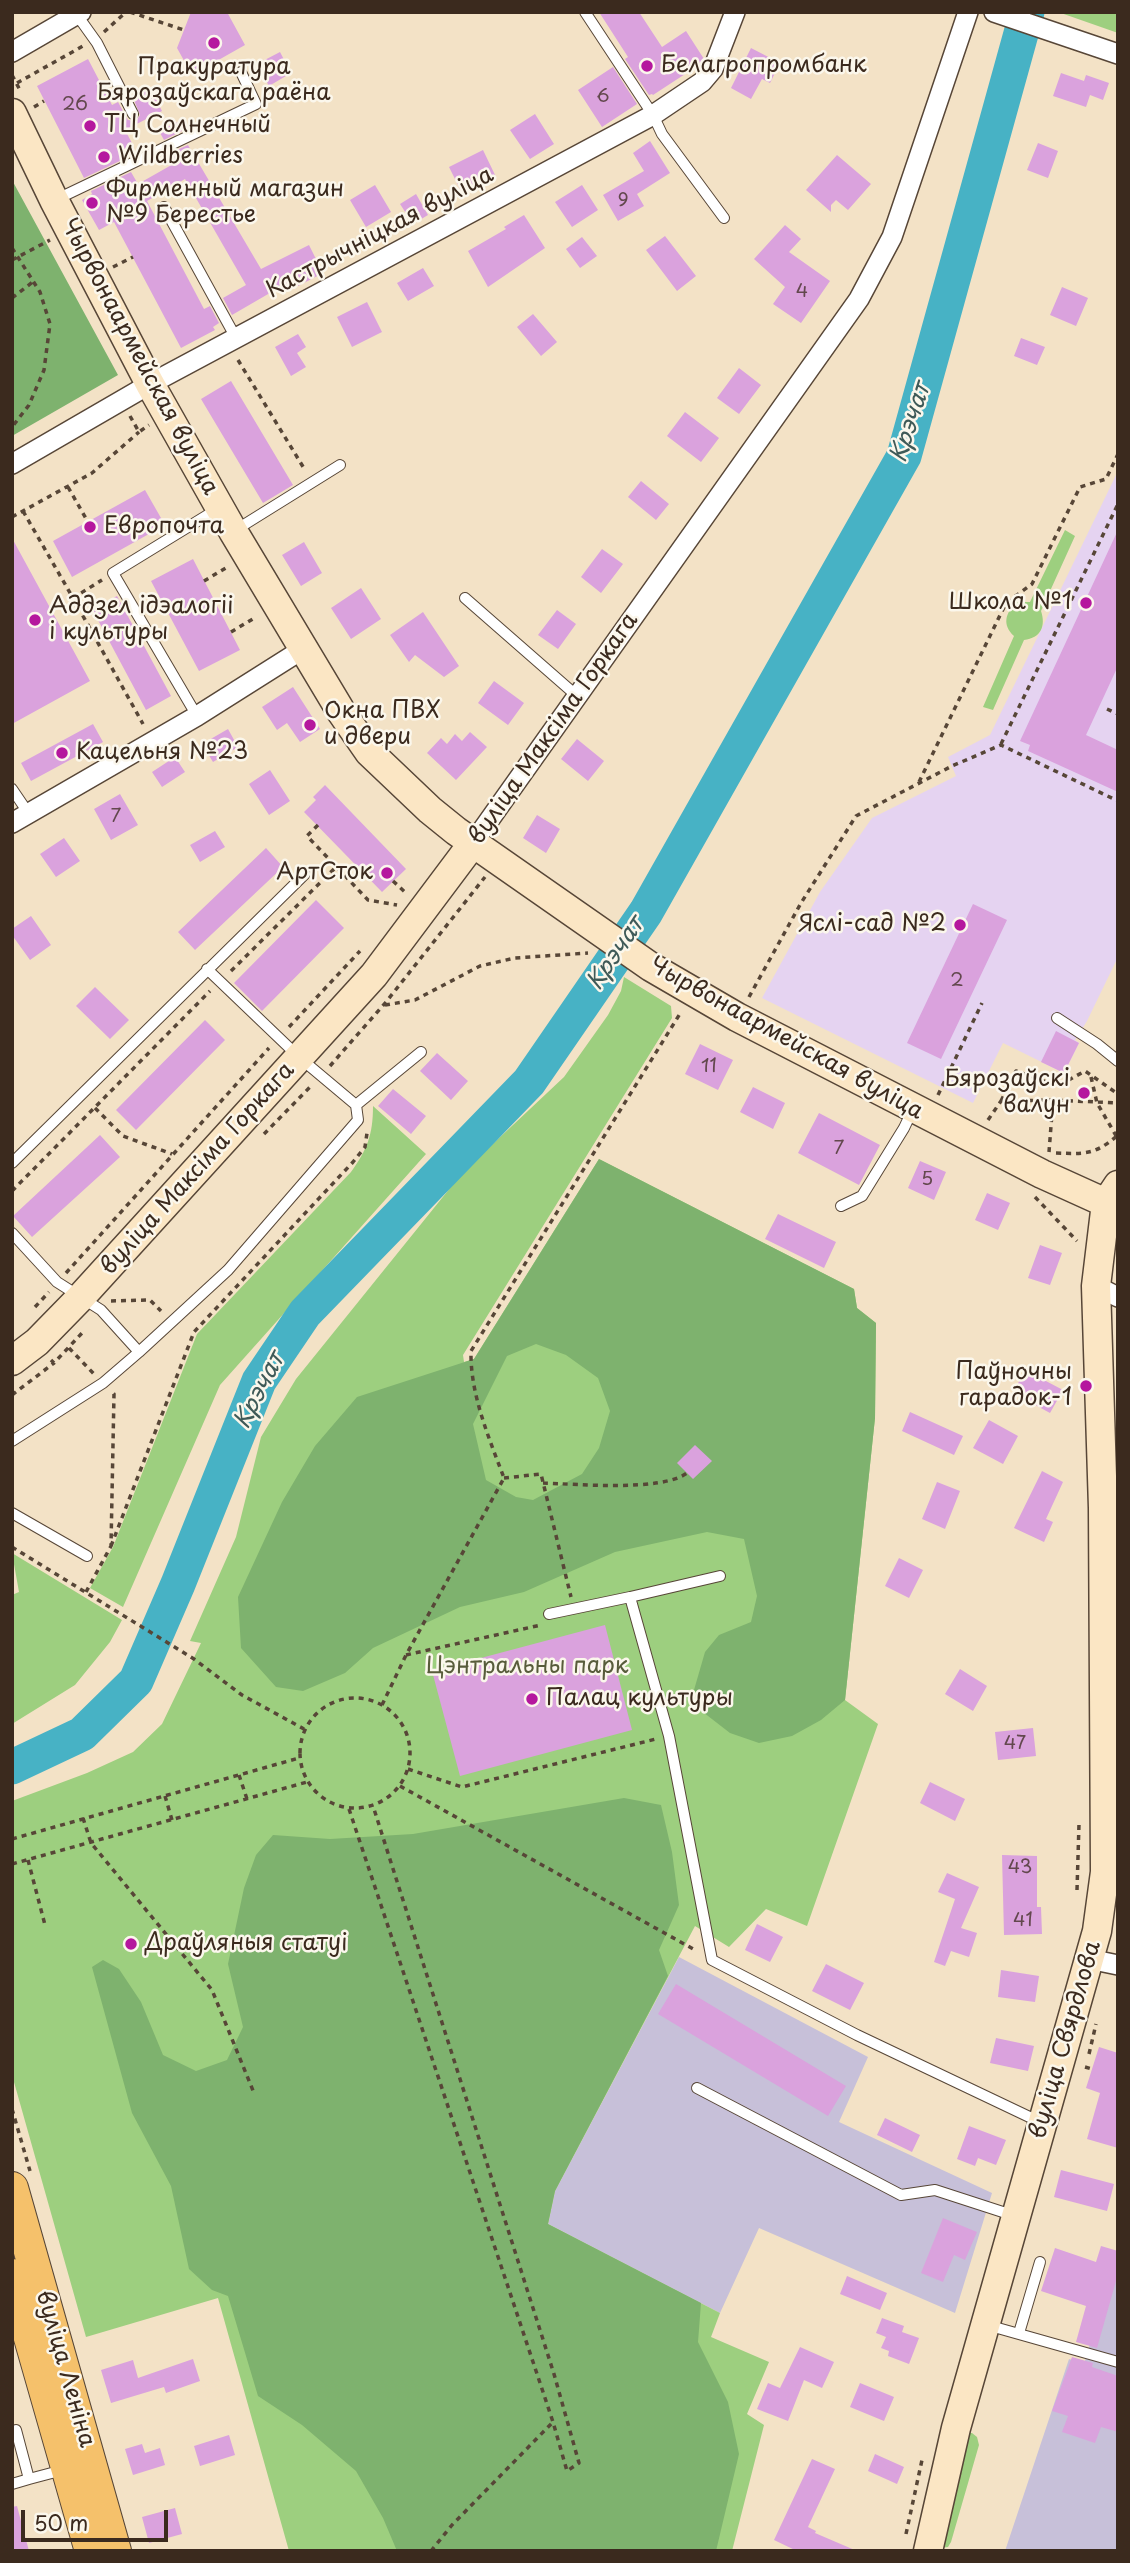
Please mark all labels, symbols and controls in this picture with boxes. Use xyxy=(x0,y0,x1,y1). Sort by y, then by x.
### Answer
marker: Пракуратура Бярозаўскага раёна xyxy=(206,35,222,51)
place label: Белагропромбанк xyxy=(661,52,867,80)
place label: Пракуратура Бярозаўскага раёна xyxy=(97,54,331,108)
marker: Белагропромбанк xyxy=(639,58,655,74)
house number: 6 xyxy=(596,86,610,108)
house number: 26 xyxy=(62,94,88,116)
place label: ТЦ Солнечный xyxy=(104,112,271,140)
marker: ТЦ Солнечный xyxy=(82,118,98,134)
place label: Wildberries xyxy=(118,143,243,171)
marker: Wildberries xyxy=(96,149,112,165)
street label: Кастрычніцкая вуліца xyxy=(262,161,498,305)
place label: Фирменный магазин №9 Берестье xyxy=(106,176,344,230)
house number: 9 xyxy=(617,190,629,212)
marker: Фирменный магазин №9 Берестье xyxy=(84,195,100,211)
street label: Чырвонаармейская вуліца xyxy=(54,214,224,500)
house number: 4 xyxy=(796,281,808,303)
water label: Крэчат xyxy=(885,380,937,466)
place label: Европочта xyxy=(104,513,224,541)
marker: Европочта xyxy=(82,519,98,535)
place label: Школа №1 xyxy=(949,589,1072,617)
place label: Аддзел ідэалогіі і культуры xyxy=(49,593,234,647)
marker: Школа №1 xyxy=(1078,595,1094,611)
street label: вуліца Максіма Горкага xyxy=(463,608,645,850)
marker: Аддзел ідэалогіі і культуры xyxy=(27,612,43,628)
place label: Окна ПВХ и двери xyxy=(324,698,440,752)
marker: Окна ПВХ и двери xyxy=(302,717,318,733)
place label: Кацельня №23 xyxy=(76,739,248,767)
marker: Кацельня №23 xyxy=(54,745,70,761)
house number: 7 xyxy=(111,806,121,828)
place label: АртСток xyxy=(276,859,373,887)
marker: АртСток xyxy=(379,865,395,881)
place label: Яслі-сад №2 xyxy=(798,911,946,939)
water label: Крэчат xyxy=(581,912,651,996)
marker: Яслі-сад №2 xyxy=(952,917,968,933)
street label: Чырвонаармейская вуліца xyxy=(644,952,928,1126)
house number: 2 xyxy=(950,970,964,992)
house number: 11 xyxy=(701,1056,717,1078)
street label: вуліца Максіма Горкага xyxy=(95,1057,301,1281)
place label: Бярозаўскі валун xyxy=(945,1066,1070,1120)
marker: Бярозаўскі валун xyxy=(1076,1085,1092,1101)
house number: 7 xyxy=(834,1138,844,1160)
house number: 5 xyxy=(921,1169,933,1191)
water label: Крэчат xyxy=(229,1348,291,1434)
place label: Паўночны гарадок-1 xyxy=(956,1359,1072,1413)
marker: Паўночны гарадок-1 xyxy=(1078,1378,1094,1394)
park label: Цэнтральны парк xyxy=(426,1653,628,1681)
place label: Палац культуры xyxy=(546,1685,733,1713)
marker: Палац культуры xyxy=(524,1691,540,1707)
house number: 47 xyxy=(1004,1733,1026,1755)
house number: 43 xyxy=(1008,1857,1032,1879)
house number: 41 xyxy=(1013,1910,1033,1932)
place label: Драўляныя статуі xyxy=(145,1930,348,1958)
marker: Драўляныя статуі xyxy=(123,1936,139,1952)
street label: вуліца Свярдлова xyxy=(1025,1938,1107,2142)
street label: вуліца Леніна xyxy=(29,2287,101,2451)
scale bar xyxy=(24,2496,172,2540)
text: 50 m xyxy=(34,2506,88,2538)

